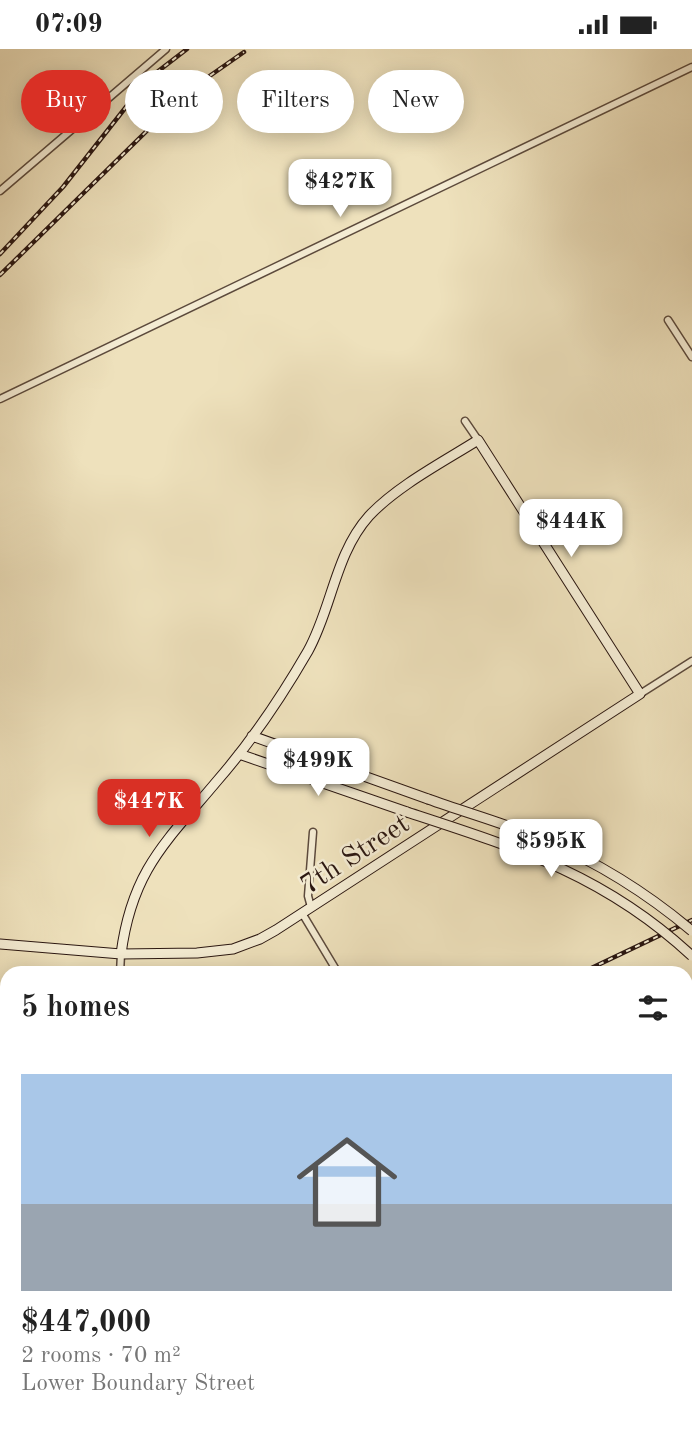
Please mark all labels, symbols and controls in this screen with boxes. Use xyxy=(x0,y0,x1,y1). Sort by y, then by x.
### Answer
text: 07:09 xyxy=(35,12,103,38)
chip: Buy xyxy=(21,70,111,133)
chip: Rent xyxy=(125,70,223,133)
chip: Filters xyxy=(237,70,354,133)
chip: New xyxy=(368,70,464,133)
pin: $427K xyxy=(291,159,389,219)
text: $427K xyxy=(304,170,376,193)
pin: $444K xyxy=(522,499,620,559)
text: $444K xyxy=(535,510,607,533)
pin: $499K xyxy=(269,739,367,798)
text: $499K xyxy=(282,749,354,772)
pin: $447K xyxy=(100,779,198,839)
text: $447K xyxy=(113,790,185,813)
street label: 7th Street xyxy=(296,810,415,901)
pin: $595K xyxy=(502,819,600,879)
text: $595K xyxy=(515,830,587,853)
icon: filters xyxy=(634,989,672,1027)
text: 5 homes xyxy=(21,993,130,1023)
icon: home xyxy=(284,1119,410,1245)
text: $447,000 xyxy=(21,1308,151,1338)
text: 2 rooms · 70 m² xyxy=(21,1344,181,1367)
text: Lower Boundary Street xyxy=(21,1372,255,1395)

